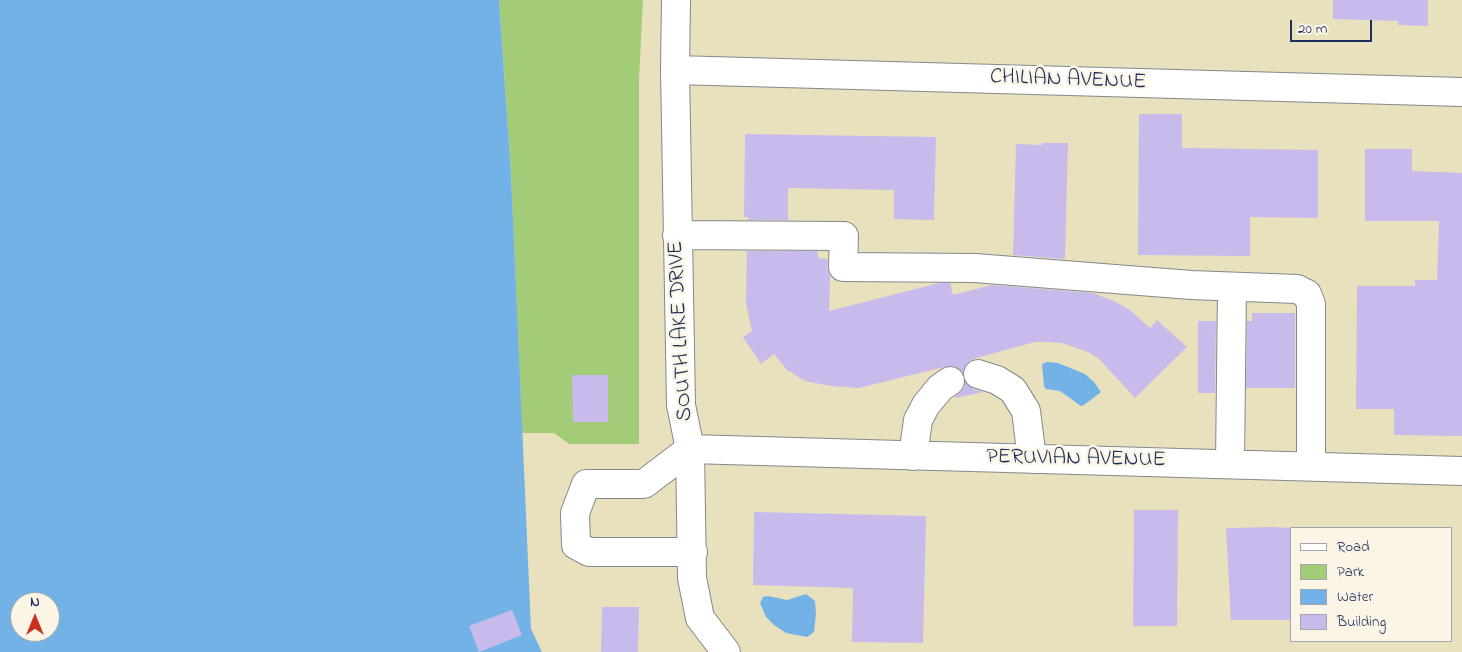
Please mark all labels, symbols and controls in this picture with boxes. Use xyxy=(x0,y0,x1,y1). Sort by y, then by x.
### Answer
scale bar xyxy=(1292,10,1374,42)
text: 20 m xyxy=(1298,18,1327,40)
street label: CHILIAN AVENUE xyxy=(989,65,1147,97)
street label: SOUTH LAKE DRIVE xyxy=(664,240,700,422)
street label: PERUVIAN AVENUE xyxy=(986,445,1166,475)
legend xyxy=(1290,527,1452,642)
text: Road xyxy=(1337,536,1370,558)
text: Park xyxy=(1337,561,1364,583)
text: Water xyxy=(1337,586,1373,608)
north arrow xyxy=(10,592,60,642)
text: N xyxy=(30,592,40,613)
text: Building xyxy=(1337,611,1386,633)

